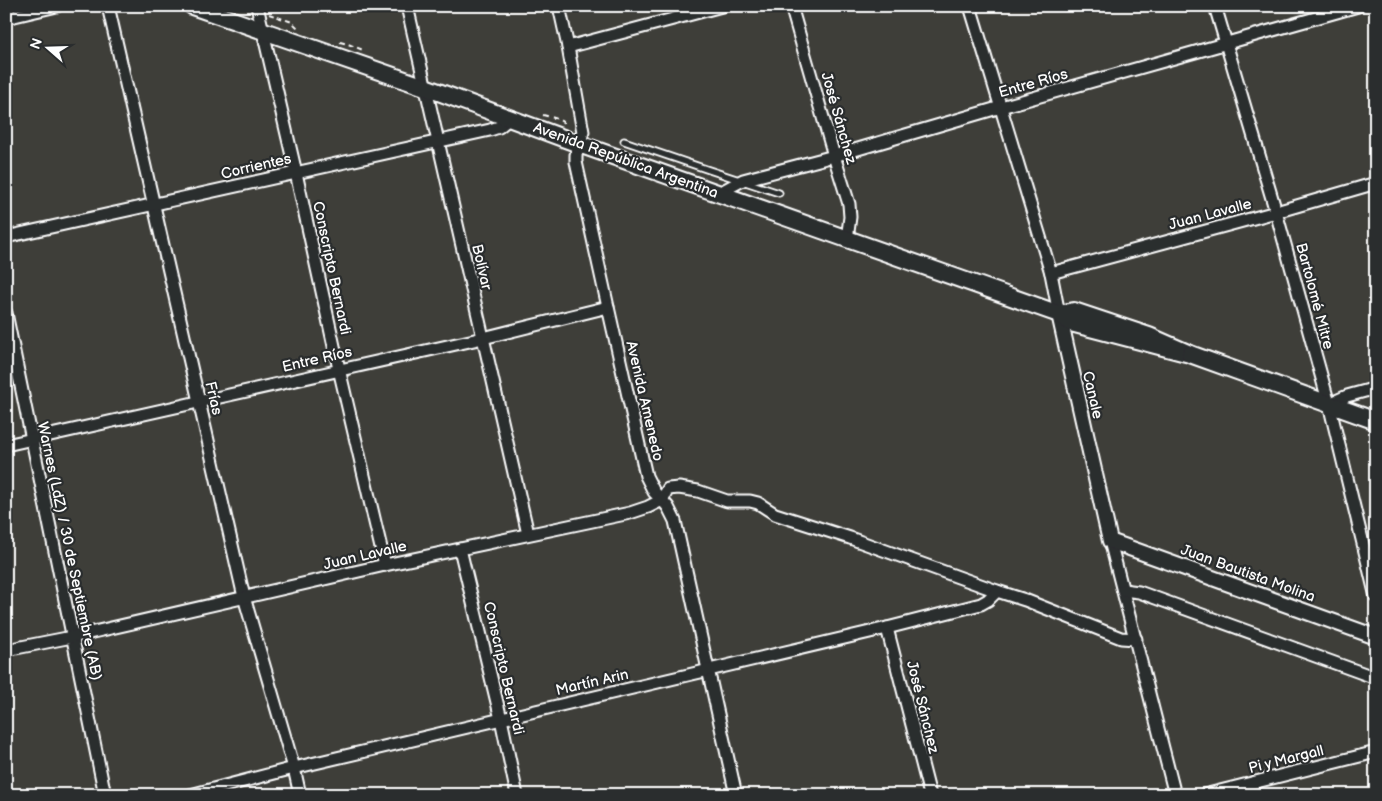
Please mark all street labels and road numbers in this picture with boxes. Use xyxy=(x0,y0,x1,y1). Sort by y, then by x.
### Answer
street label: Entre Ríos xyxy=(996,64,1071,102)
street label: José Sánchez xyxy=(816,70,861,167)
street label: Avenida República Argentina xyxy=(531,118,721,203)
street label: Corrientes xyxy=(219,149,294,184)
street label: Juan Lavalle xyxy=(1167,194,1254,235)
street label: Conscripto Bernardi xyxy=(308,200,355,337)
street label: Bartolomé Mitre xyxy=(1291,241,1338,351)
street label: Bolívar xyxy=(467,242,496,293)
street label: Avenida Amenedo xyxy=(621,339,668,463)
street label: Entre Ríos xyxy=(280,342,354,377)
street label: Canale xyxy=(1078,369,1107,421)
street label: Frías xyxy=(200,379,227,417)
street label: Warnes (LdZ) / 30 de Septiembre (AB) xyxy=(33,420,106,682)
street label: Juan Lavalle xyxy=(322,537,409,574)
street label: Juan Bautista Molina xyxy=(1178,540,1318,607)
street label: Conscripto Bernardi xyxy=(479,600,528,736)
street label: José Sánchez xyxy=(902,659,943,756)
street label: Martín Arin xyxy=(554,665,630,700)
street label: Pi y Margall xyxy=(1247,741,1326,778)

